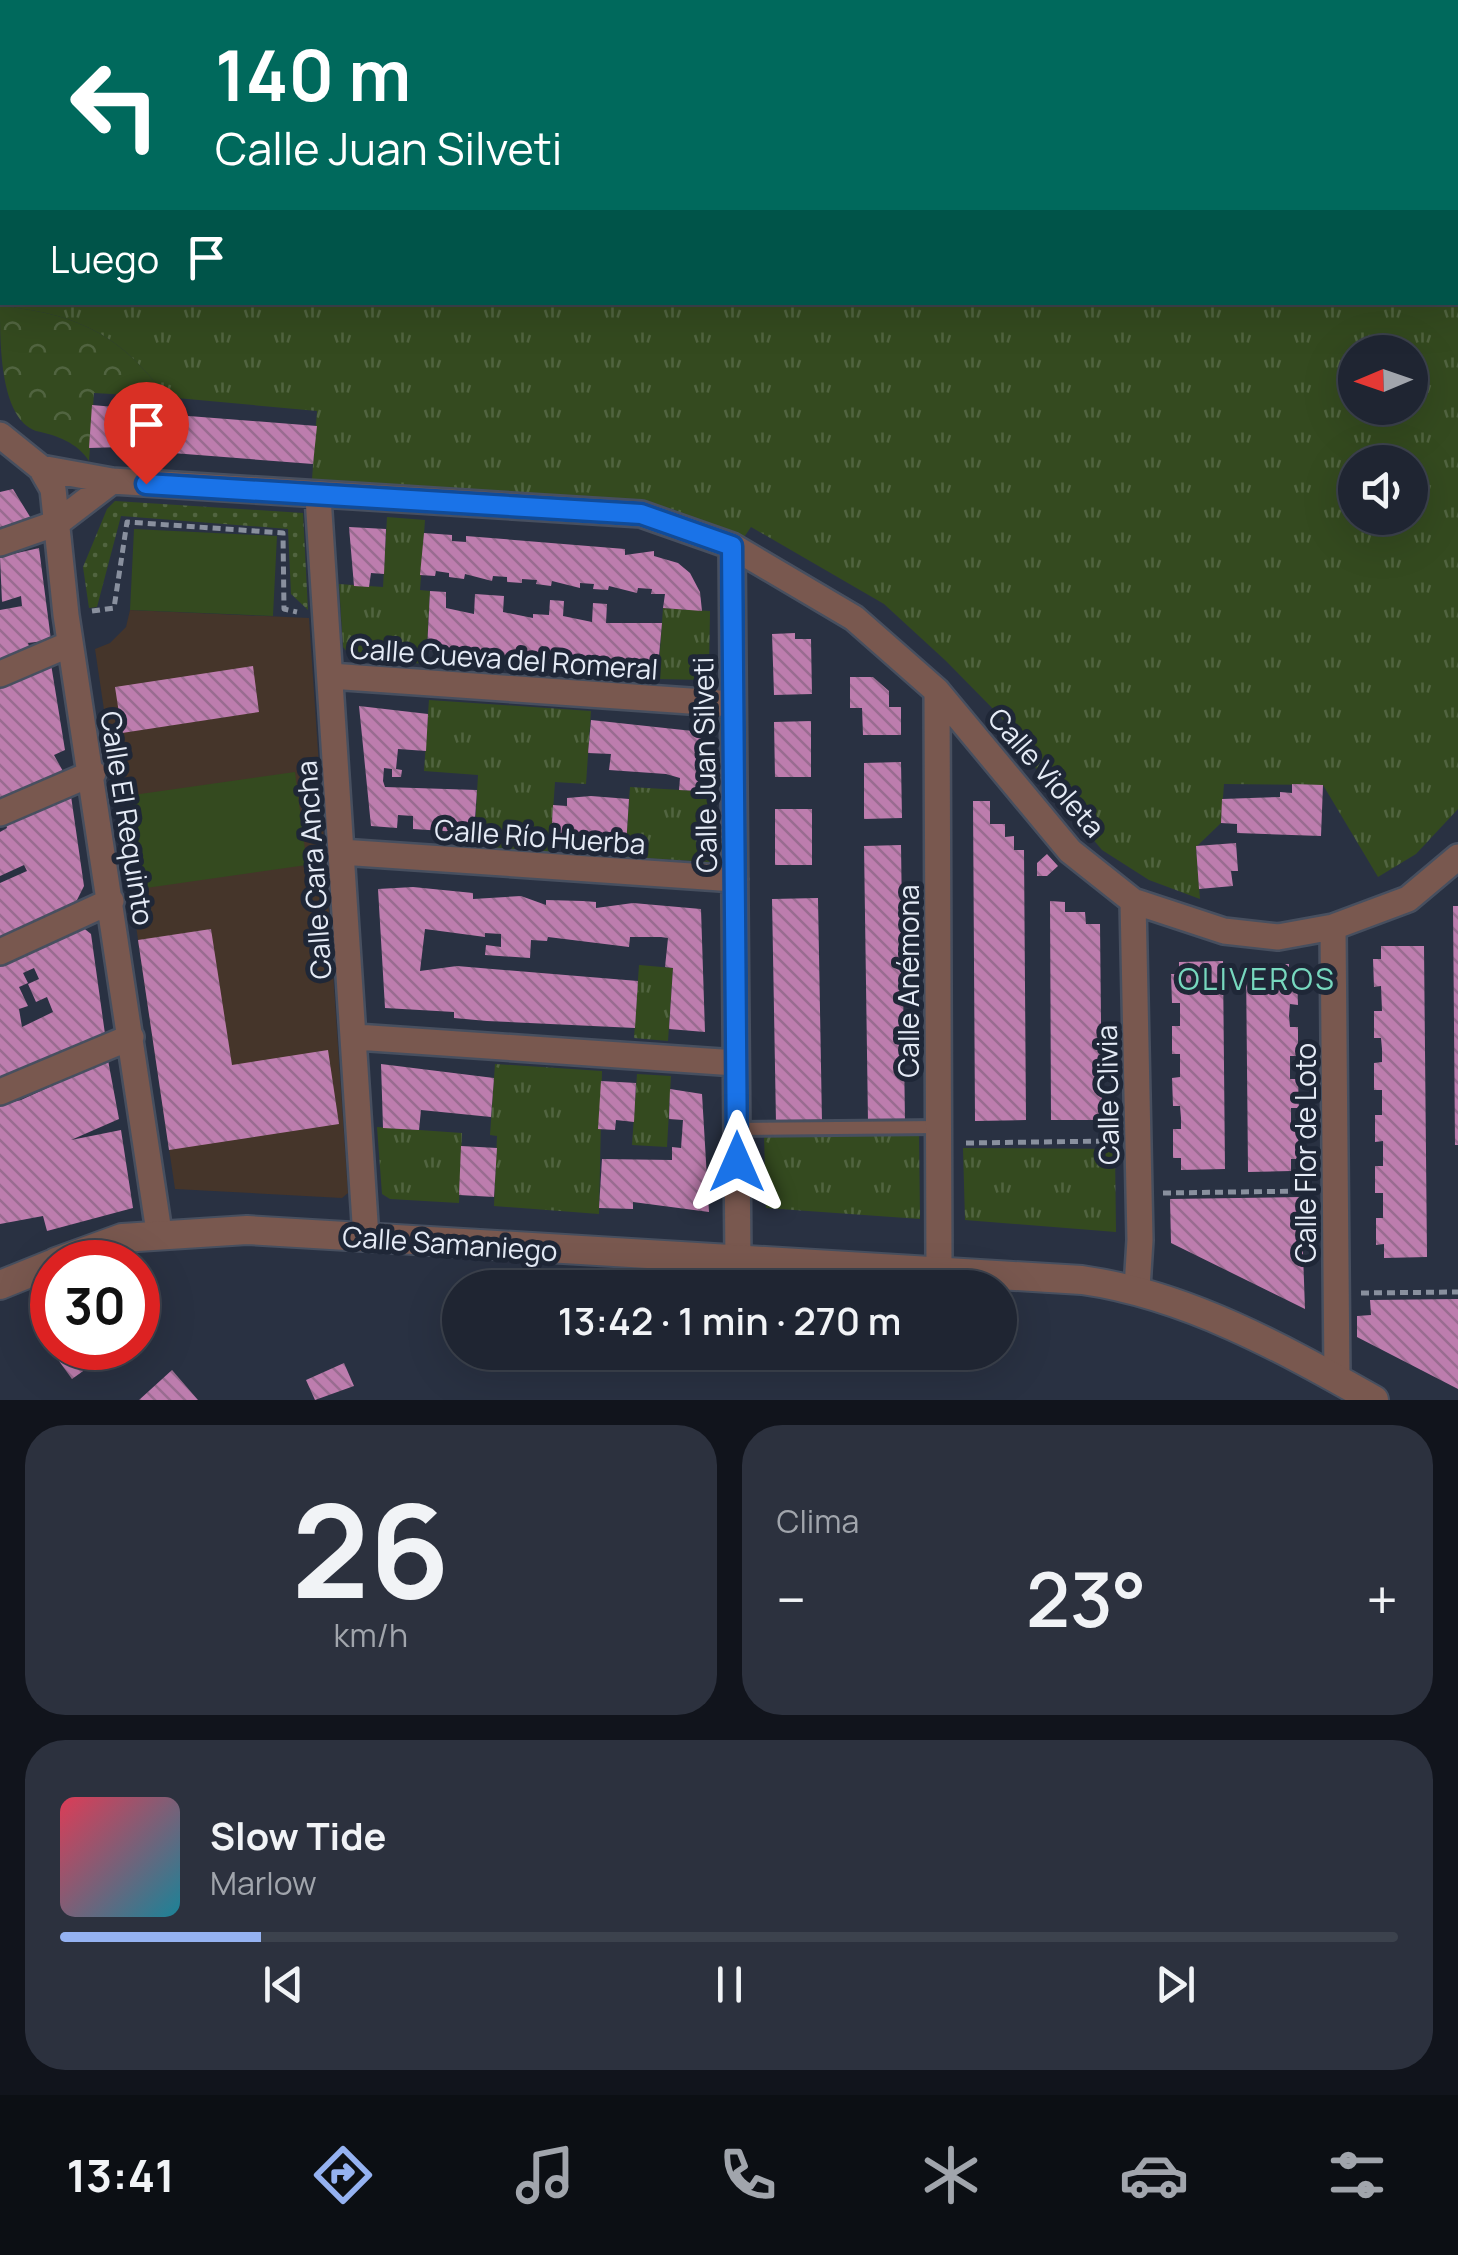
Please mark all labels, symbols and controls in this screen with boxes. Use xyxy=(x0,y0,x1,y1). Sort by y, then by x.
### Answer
text: 140 m xyxy=(215,26,411,122)
icon: left xyxy=(50,40,180,170)
text: Calle Juan Silveti xyxy=(215,117,562,179)
icon: arrive xyxy=(179,230,234,285)
text: Luego xyxy=(50,232,159,284)
north arrow xyxy=(1338,335,1428,425)
map controls xyxy=(1338,335,1428,535)
pin xyxy=(104,382,189,485)
icon: arrive xyxy=(119,397,174,452)
button: sound xyxy=(1338,445,1428,535)
street label: Calle Cueva del Romeral xyxy=(349,628,659,688)
street label: Calle Juan Silveti xyxy=(683,657,725,873)
street label: Calle Violeta xyxy=(980,699,1114,845)
street label: Calle El Requinto xyxy=(92,708,164,928)
street label: Calle Cara Ancha xyxy=(286,760,340,980)
street label: Calle Río Huerba xyxy=(433,810,647,862)
street label: Calle Anémona xyxy=(889,884,927,1078)
district label: OLIVEROS xyxy=(1178,958,1336,999)
street label: Calle Clivia xyxy=(1087,1025,1127,1165)
street label: Calle Flor de Loto xyxy=(1286,1043,1324,1263)
position arrow xyxy=(685,1110,789,1214)
street label: Calle Samaniego xyxy=(341,1217,559,1269)
speed limit sign: 30 xyxy=(30,1240,160,1370)
text: 13:42 · 1 min · 270 m xyxy=(558,1294,901,1346)
text: 26 xyxy=(292,1459,450,1637)
text: Clima xyxy=(777,1499,859,1543)
text: 23° xyxy=(1026,1547,1147,1650)
text: − xyxy=(777,1561,806,1637)
text: + xyxy=(1366,1561,1398,1637)
text: km/h xyxy=(334,1613,408,1657)
text: Slow Tide xyxy=(210,1809,387,1861)
text: Marlow xyxy=(210,1861,317,1905)
icon: previous xyxy=(256,1957,311,2012)
icon: pause xyxy=(702,1957,757,2012)
icon: next xyxy=(1148,1957,1203,2012)
icon: directions xyxy=(308,2140,378,2210)
icon: music xyxy=(510,2140,580,2210)
icon: phone xyxy=(713,2140,783,2210)
icon: climate xyxy=(916,2140,986,2210)
icon: car xyxy=(1119,2140,1189,2210)
icon: filters xyxy=(1322,2140,1392,2210)
text: 13:41 xyxy=(66,2144,175,2206)

